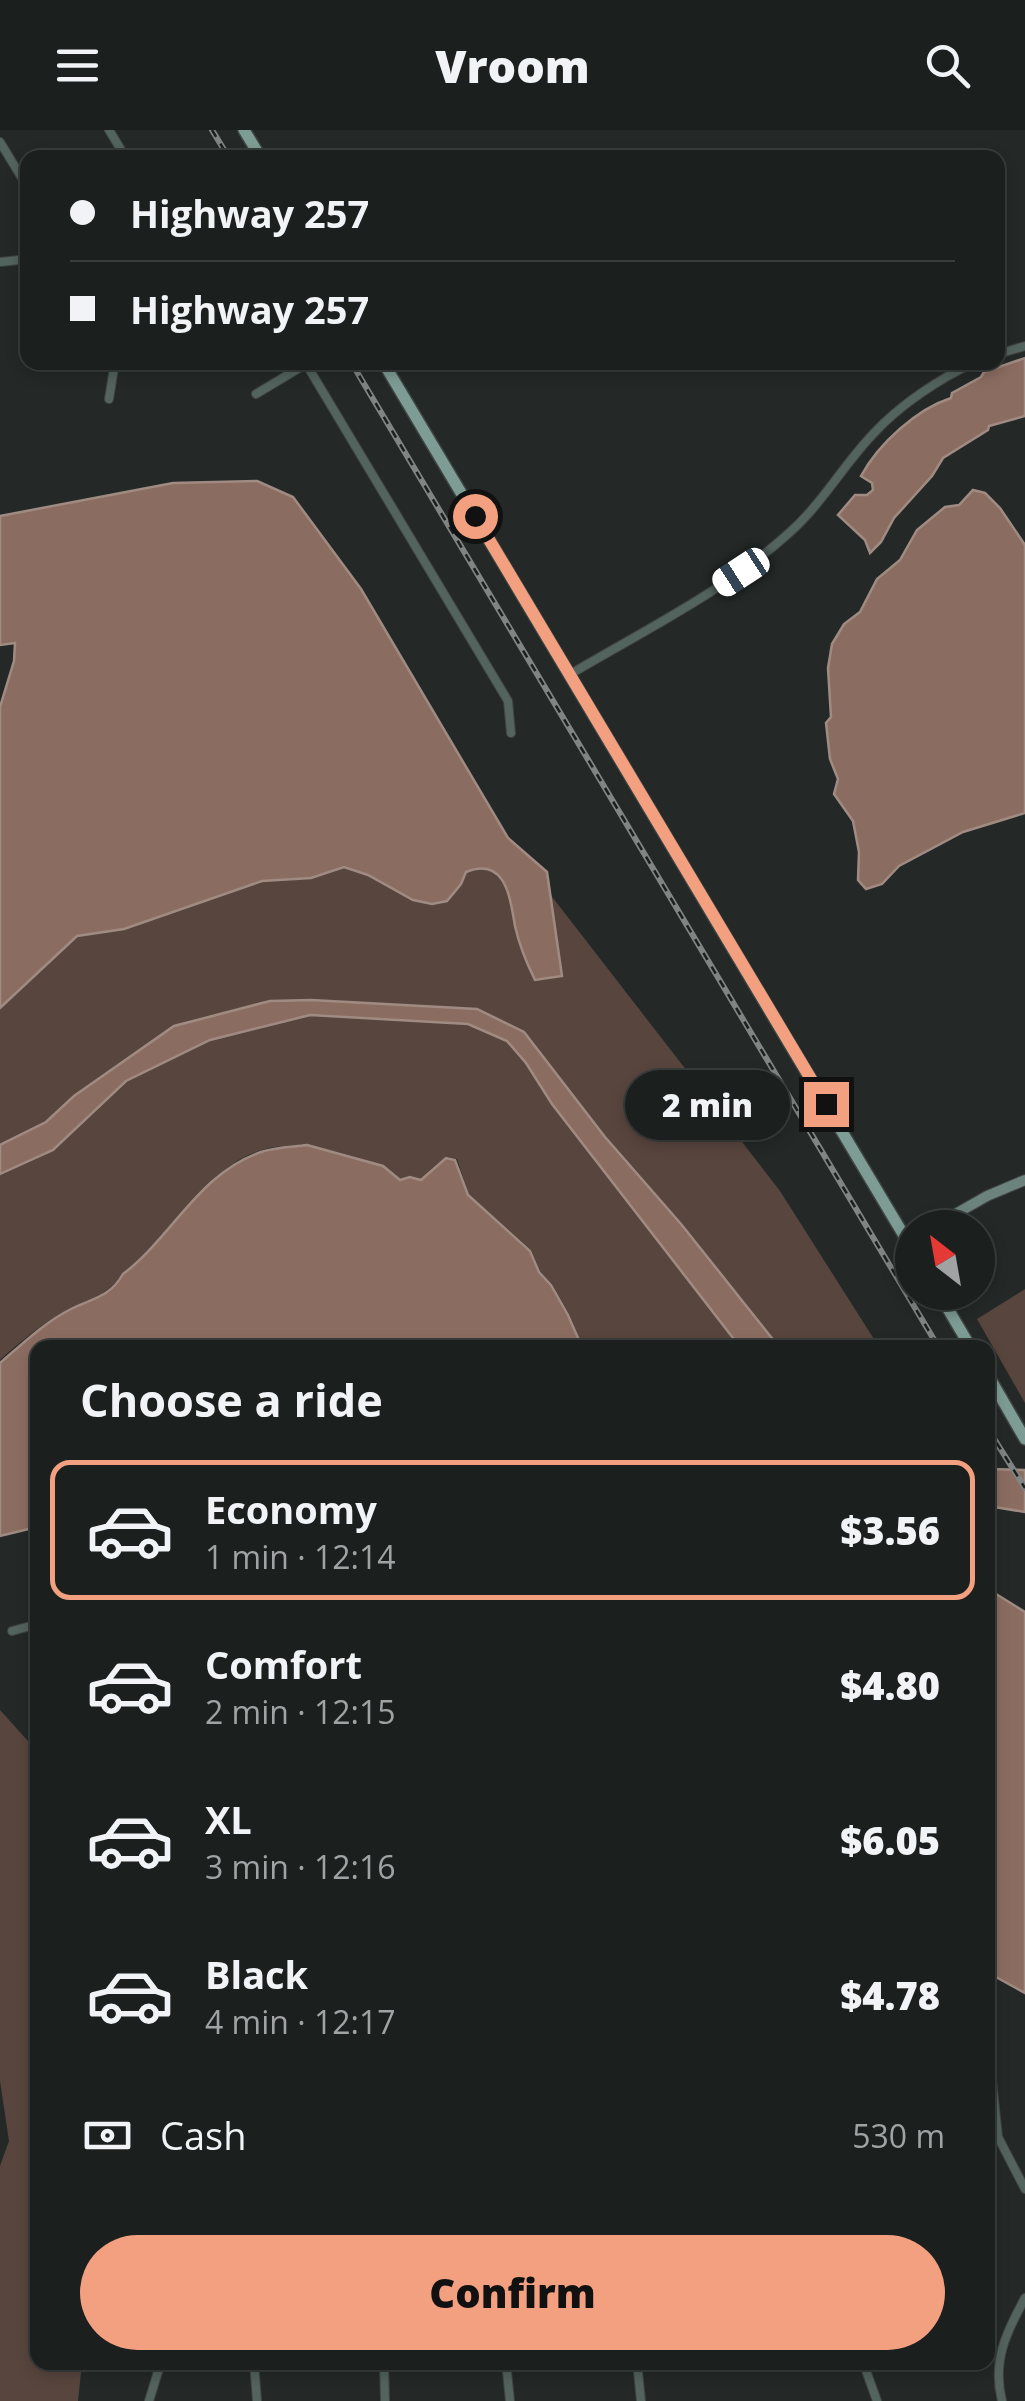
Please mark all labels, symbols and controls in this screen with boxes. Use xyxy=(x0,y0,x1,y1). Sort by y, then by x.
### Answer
text: Vroom xyxy=(435,35,590,96)
icon: menu xyxy=(50,38,105,93)
icon: search xyxy=(920,38,975,93)
text: Highway 257 xyxy=(130,187,369,239)
text: Highway 257 xyxy=(130,283,369,335)
route start xyxy=(453,494,498,539)
car xyxy=(708,543,774,601)
callout: 2 min xyxy=(626,1069,791,1139)
route end xyxy=(804,1082,849,1127)
text: 2 min xyxy=(662,1083,753,1126)
north arrow xyxy=(895,1210,995,1310)
map controls xyxy=(895,1210,995,1310)
text: Choose a ride xyxy=(80,1369,383,1430)
text: Economy xyxy=(205,1483,377,1535)
icon: car xyxy=(85,1485,175,1575)
text: $3.56 xyxy=(840,1504,940,1556)
text: 1 min · 12:14 xyxy=(205,1535,396,1578)
text: Comfort xyxy=(205,1638,362,1690)
icon: car xyxy=(85,1640,175,1730)
text: $4.80 xyxy=(840,1659,940,1711)
text: 2 min · 12:15 xyxy=(205,1690,396,1733)
text: XL xyxy=(205,1793,252,1845)
icon: car xyxy=(85,1795,175,1885)
text: $6.05 xyxy=(840,1814,940,1866)
text: 3 min · 12:16 xyxy=(205,1845,396,1888)
text: Black xyxy=(205,1948,308,2000)
icon: car xyxy=(85,1950,175,2040)
text: $4.78 xyxy=(840,1969,940,2021)
text: 4 min · 12:17 xyxy=(205,2000,396,2043)
icon: cash xyxy=(80,2108,135,2163)
text: Cash xyxy=(160,2109,246,2161)
text: 530 m xyxy=(852,2114,945,2157)
button: Confirm xyxy=(80,2235,945,2350)

